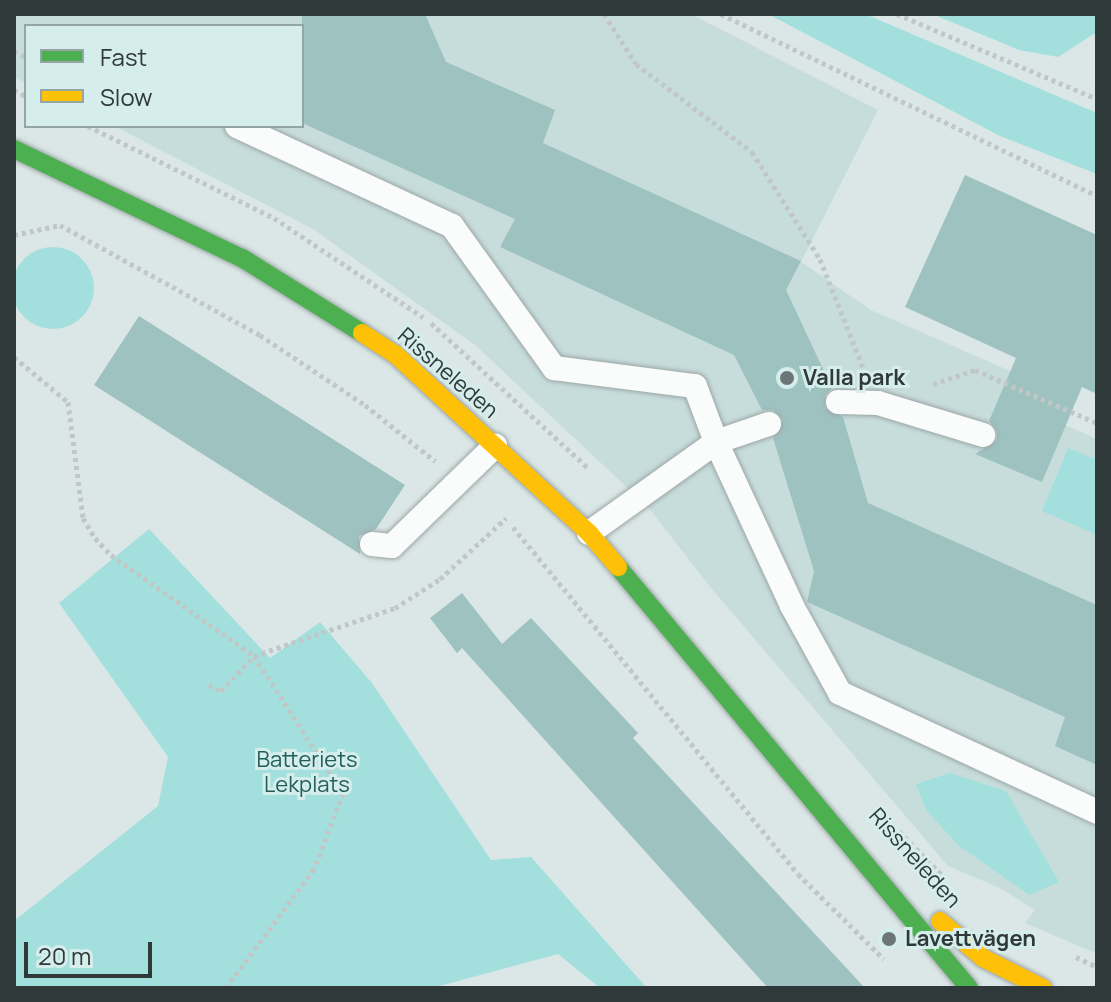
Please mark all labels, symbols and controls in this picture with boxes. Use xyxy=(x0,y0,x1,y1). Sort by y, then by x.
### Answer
legend xyxy=(24,24,304,128)
text: Fast xyxy=(100,40,147,73)
text: Slow xyxy=(100,80,153,113)
street label: Rissneleden xyxy=(392,322,504,424)
place label: Valla park xyxy=(803,365,905,391)
marker: Valla park xyxy=(778,369,796,387)
park label: Batteriets Lekplats xyxy=(256,746,358,798)
street label: Rissneleden xyxy=(864,803,966,913)
scale bar xyxy=(28,926,156,976)
place label: Lavettvägen xyxy=(905,926,1036,952)
marker: Lavettvägen xyxy=(880,930,898,948)
text: 20 m xyxy=(38,939,91,972)

